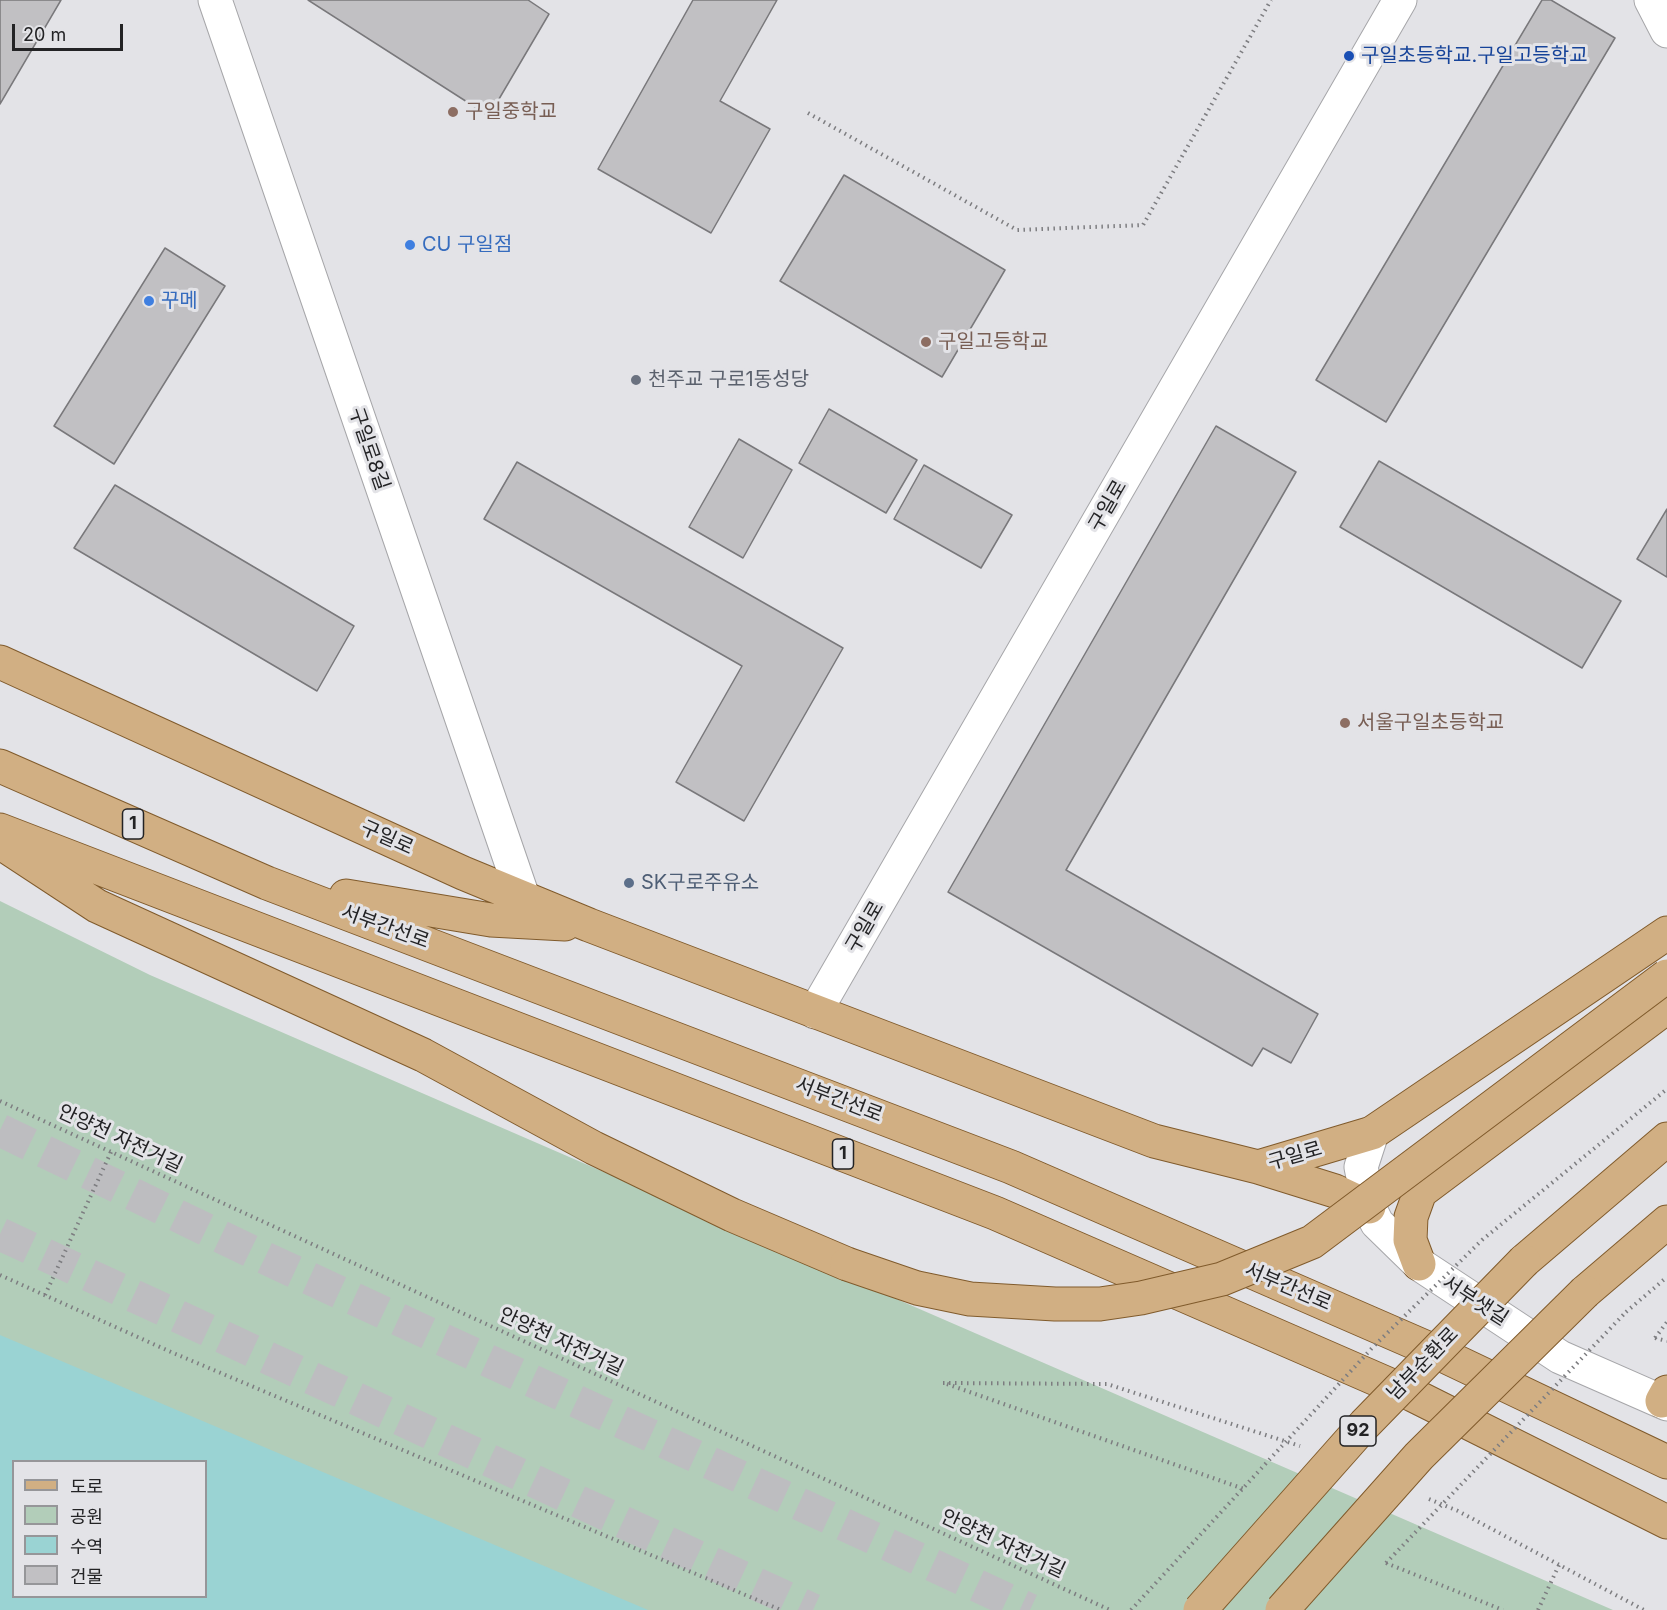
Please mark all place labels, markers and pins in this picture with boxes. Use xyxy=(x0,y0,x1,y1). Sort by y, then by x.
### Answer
place label: 구일초등학교.구일고등학교 xyxy=(1361,44,1588,68)
marker: 구일초등학교.구일고등학교 xyxy=(1342,49,1356,63)
place label: 구일중학교 xyxy=(465,100,557,124)
marker: 구일중학교 xyxy=(446,105,460,119)
place label: CU 구일점 xyxy=(422,233,512,257)
marker: CU 구일점 xyxy=(403,238,417,252)
place label: 꾸메 xyxy=(161,289,198,313)
marker: 꾸메 xyxy=(142,294,156,308)
place label: 구일고등학교 xyxy=(938,330,1048,354)
marker: 구일고등학교 xyxy=(919,335,933,349)
place label: 천주교 구로1동성당 xyxy=(648,368,809,392)
marker: 천주교 구로1동성당 xyxy=(629,373,643,387)
place label: 서울구일초등학교 xyxy=(1357,711,1504,735)
marker: 서울구일초등학교 xyxy=(1338,716,1352,730)
place label: SK구로주유소 xyxy=(641,871,759,895)
marker: SK구로주유소 xyxy=(622,876,636,890)

